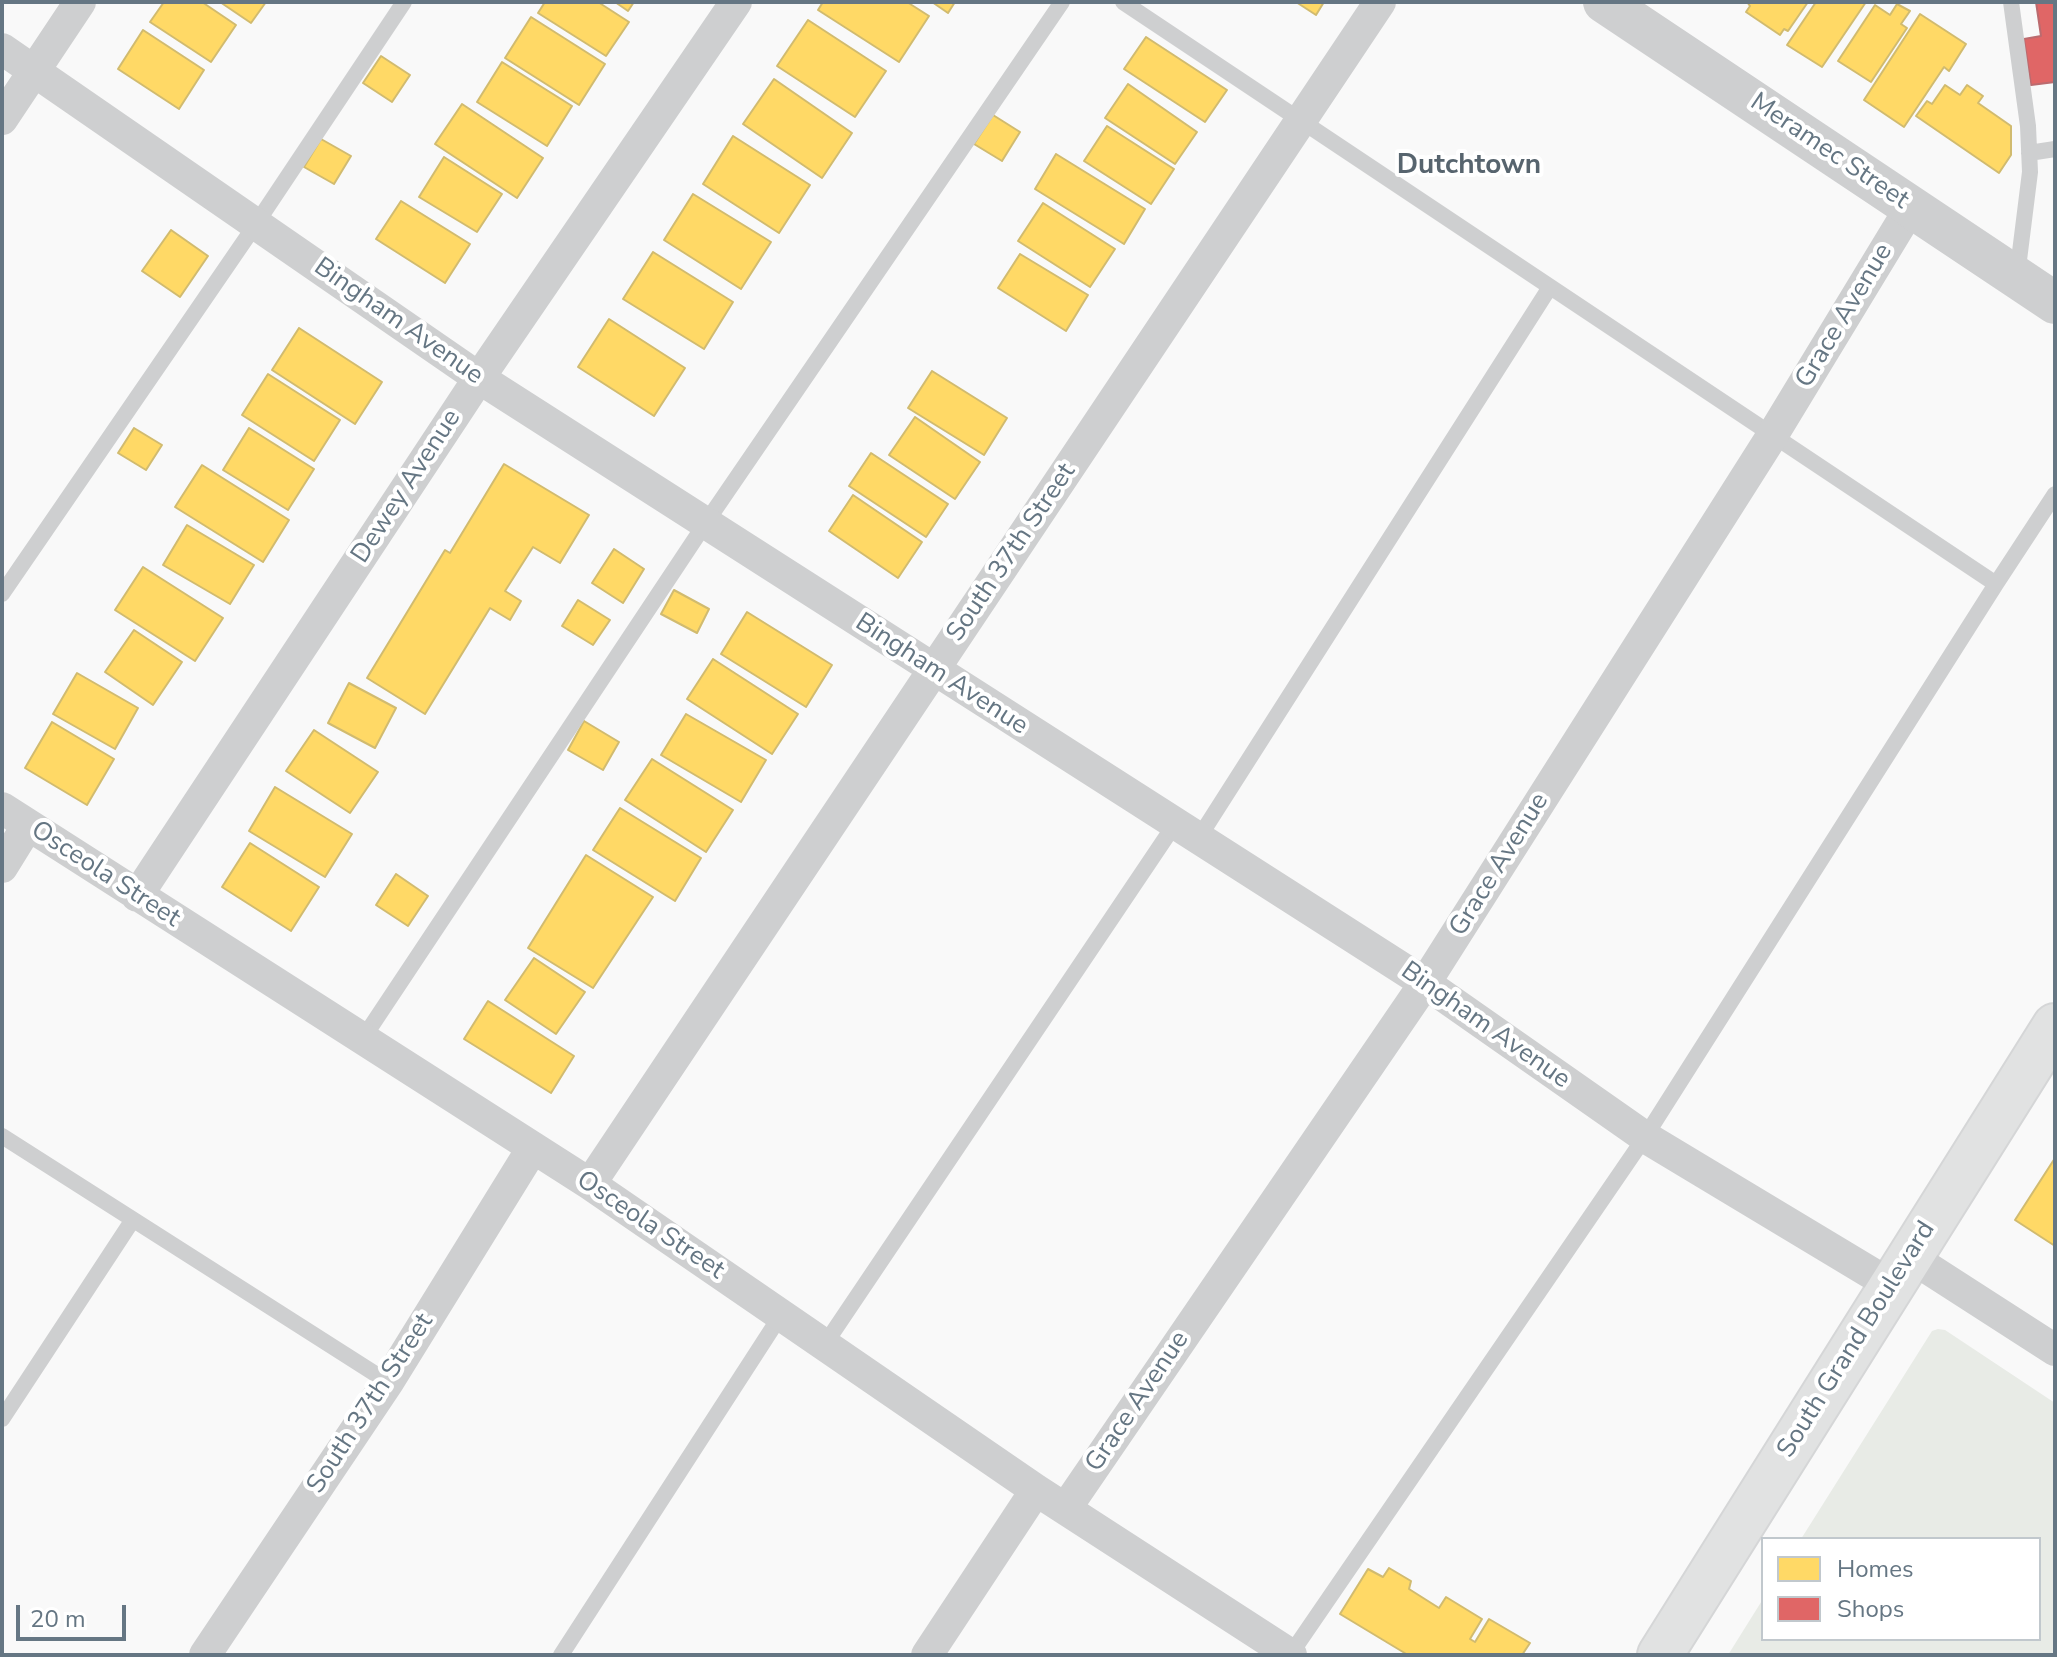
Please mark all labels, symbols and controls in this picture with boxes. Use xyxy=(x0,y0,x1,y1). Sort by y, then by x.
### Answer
street label: Meramec Street xyxy=(1744,87,1914,217)
district label: Dutchtown xyxy=(1397,149,1541,183)
street label: Grace Avenue xyxy=(1790,238,1900,394)
street label: Bingham Avenue xyxy=(307,252,489,392)
street label: Dewey Avenue xyxy=(346,404,468,570)
street label: South 37th Street xyxy=(941,458,1083,648)
street label: Bingham Avenue xyxy=(849,608,1033,742)
street label: Grace Avenue xyxy=(1444,788,1556,942)
street label: Osceola Street xyxy=(25,815,185,935)
street label: Bingham Avenue xyxy=(1394,956,1576,1096)
street label: Osceola Street xyxy=(570,1165,730,1287)
street label: South Grand Boulevard xyxy=(1771,1216,1943,1464)
street label: South 37th Street xyxy=(301,1308,441,1500)
street label: Grace Avenue xyxy=(1080,1326,1196,1478)
legend xyxy=(1761,1537,2041,1641)
text: Homes xyxy=(1837,1553,1913,1585)
scale bar xyxy=(20,1589,130,1639)
text: Shops xyxy=(1837,1593,1904,1625)
text: 20 m xyxy=(30,1603,86,1635)

